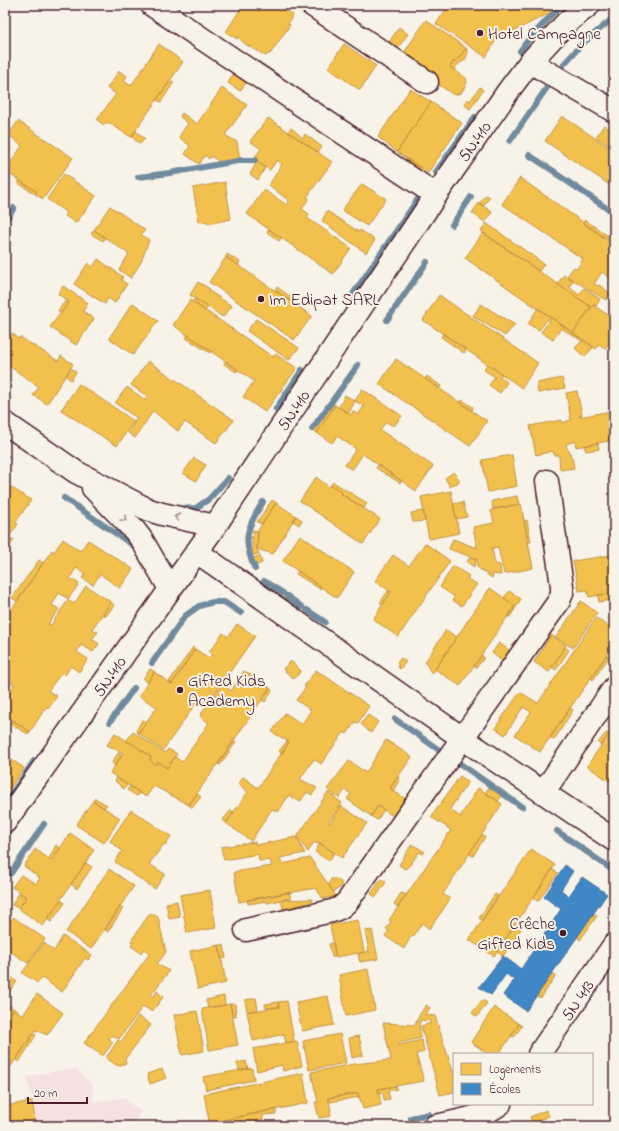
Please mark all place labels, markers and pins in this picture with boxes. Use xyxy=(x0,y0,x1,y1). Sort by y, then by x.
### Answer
place label: Hotel Campagne xyxy=(488,22,601,49)
marker: Hotel Campagne xyxy=(475,28,485,38)
place label: Im Edipat SARL xyxy=(269,288,380,313)
marker: Im Edipat SARL xyxy=(256,294,266,304)
place label: Gifted Kids Academy xyxy=(188,669,266,715)
marker: Gifted Kids Academy xyxy=(175,685,185,695)
place label: Crêche Gifted Kids xyxy=(477,912,555,957)
marker: Crêche Gifted Kids xyxy=(558,928,568,938)

